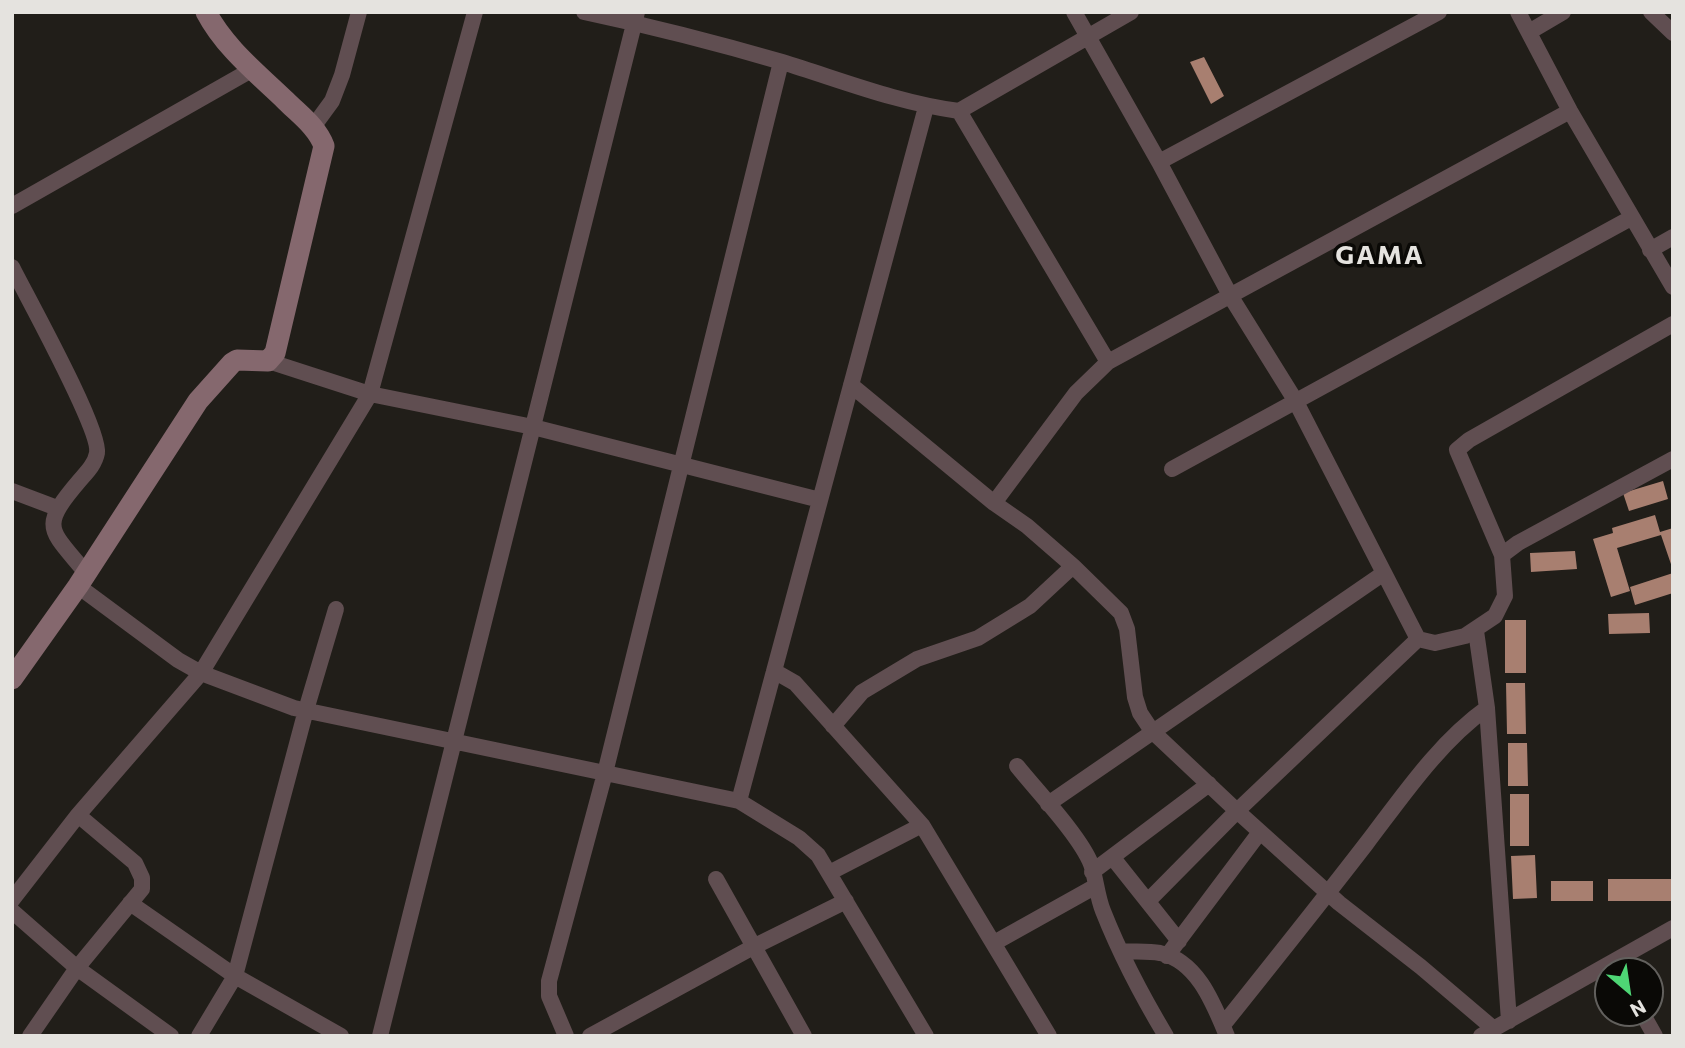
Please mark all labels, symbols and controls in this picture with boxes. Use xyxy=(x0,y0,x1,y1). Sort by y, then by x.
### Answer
district label: GAMA xyxy=(1336,239,1424,271)
north arrow xyxy=(1594,957,1664,1027)
text: N xyxy=(1627,996,1650,1023)

